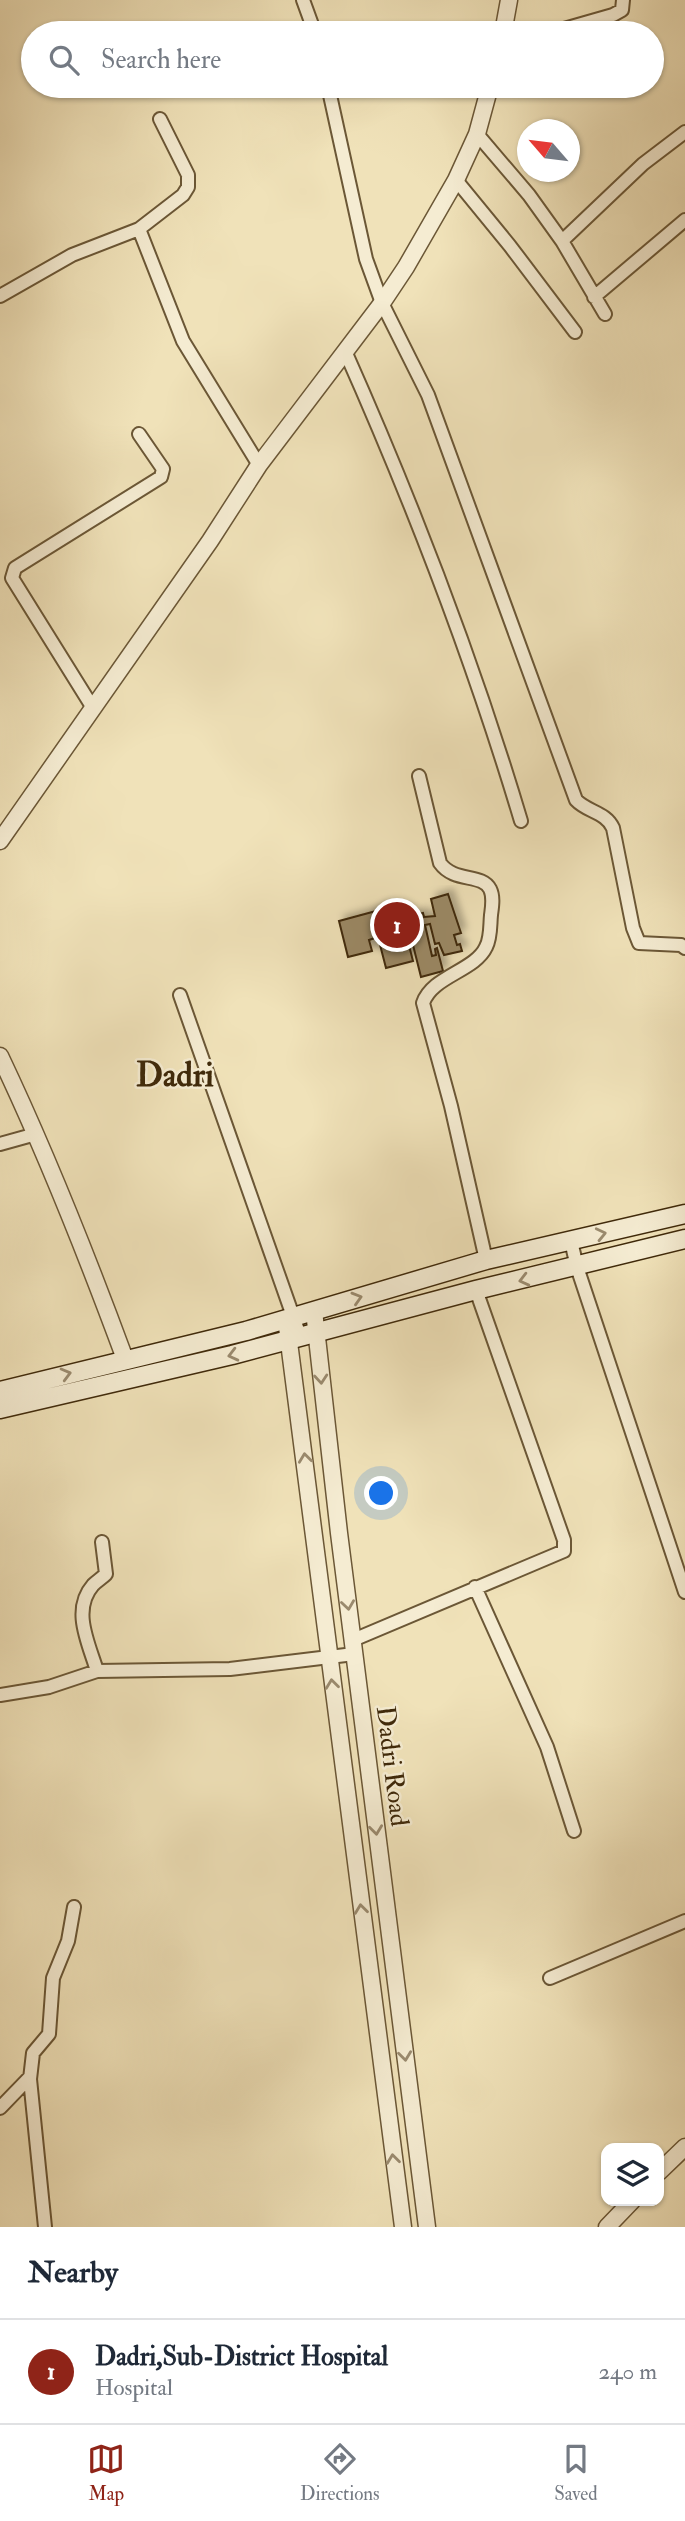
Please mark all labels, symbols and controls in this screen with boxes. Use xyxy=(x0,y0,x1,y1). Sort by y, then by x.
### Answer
search box xyxy=(21,21,664,98)
icon: search xyxy=(45,41,83,79)
text: Search here xyxy=(101,44,221,76)
north arrow xyxy=(517,119,580,182)
pin: 1 xyxy=(374,899,420,951)
district label: Dadri xyxy=(136,1055,214,1096)
one-way arrow xyxy=(595,1228,607,1242)
one-way arrow xyxy=(518,1272,530,1286)
one-way arrow xyxy=(351,1291,363,1306)
one-way arrow xyxy=(227,1347,239,1361)
one-way arrow xyxy=(60,1368,72,1382)
one-way arrow xyxy=(313,1374,328,1385)
one-way arrow xyxy=(297,1452,312,1464)
your location xyxy=(364,1476,398,1510)
one-way arrow xyxy=(340,1599,355,1610)
one-way arrow xyxy=(325,1678,340,1690)
street label: Dadri Road xyxy=(369,1704,415,1828)
one-way arrow xyxy=(369,1824,384,1836)
one-way arrow xyxy=(354,1904,369,1915)
one-way arrow xyxy=(398,2050,413,2062)
map controls xyxy=(601,2143,664,2206)
button: layers xyxy=(601,2143,664,2206)
one-way arrow xyxy=(386,2154,401,2165)
text: Nearby xyxy=(28,2254,118,2291)
text: Dadri,Sub-District Hospital xyxy=(95,2341,388,2373)
text: 1 xyxy=(47,2357,55,2386)
text: 240 m xyxy=(598,2357,657,2386)
text: Hospital xyxy=(95,2373,173,2402)
tab: Map xyxy=(87,2440,125,2506)
tab: Directions xyxy=(300,2440,380,2506)
tab: Saved xyxy=(554,2440,598,2506)

